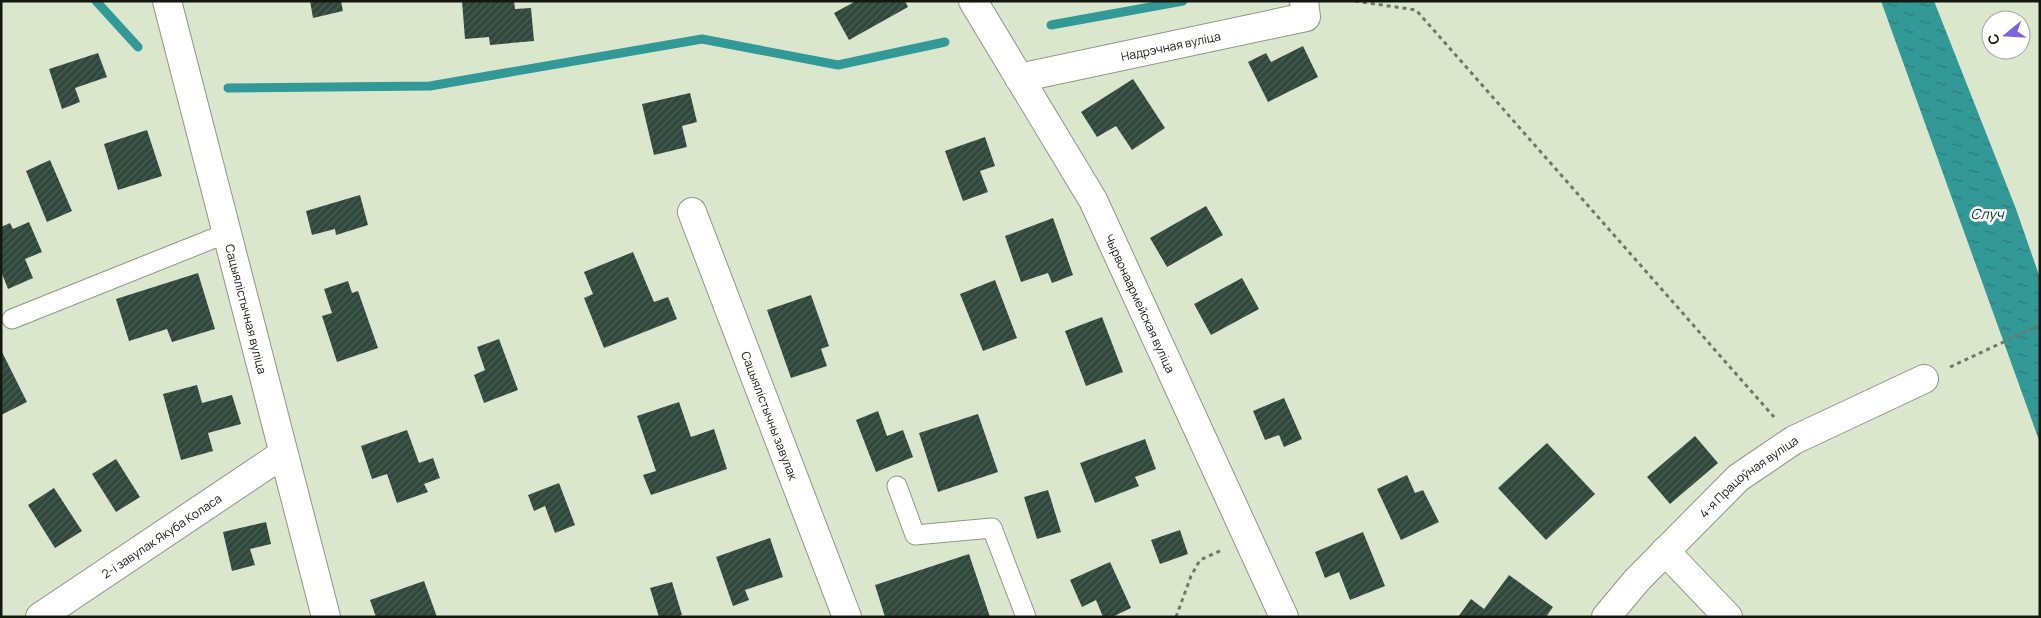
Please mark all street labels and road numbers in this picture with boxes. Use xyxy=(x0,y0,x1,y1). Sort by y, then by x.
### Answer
street label: Надрэчная вуліца xyxy=(1119,27,1222,65)
street label: Чырвонаармейская вуліца xyxy=(1101,231,1179,375)
street label: Сацыялістычная вуліца xyxy=(222,242,271,376)
street label: Сацыялістычны завулак xyxy=(738,349,803,483)
street label: 4-я Працоўная вуліца xyxy=(1695,431,1801,521)
street label: 2-і завулак Якуба Коласа xyxy=(98,489,224,582)

